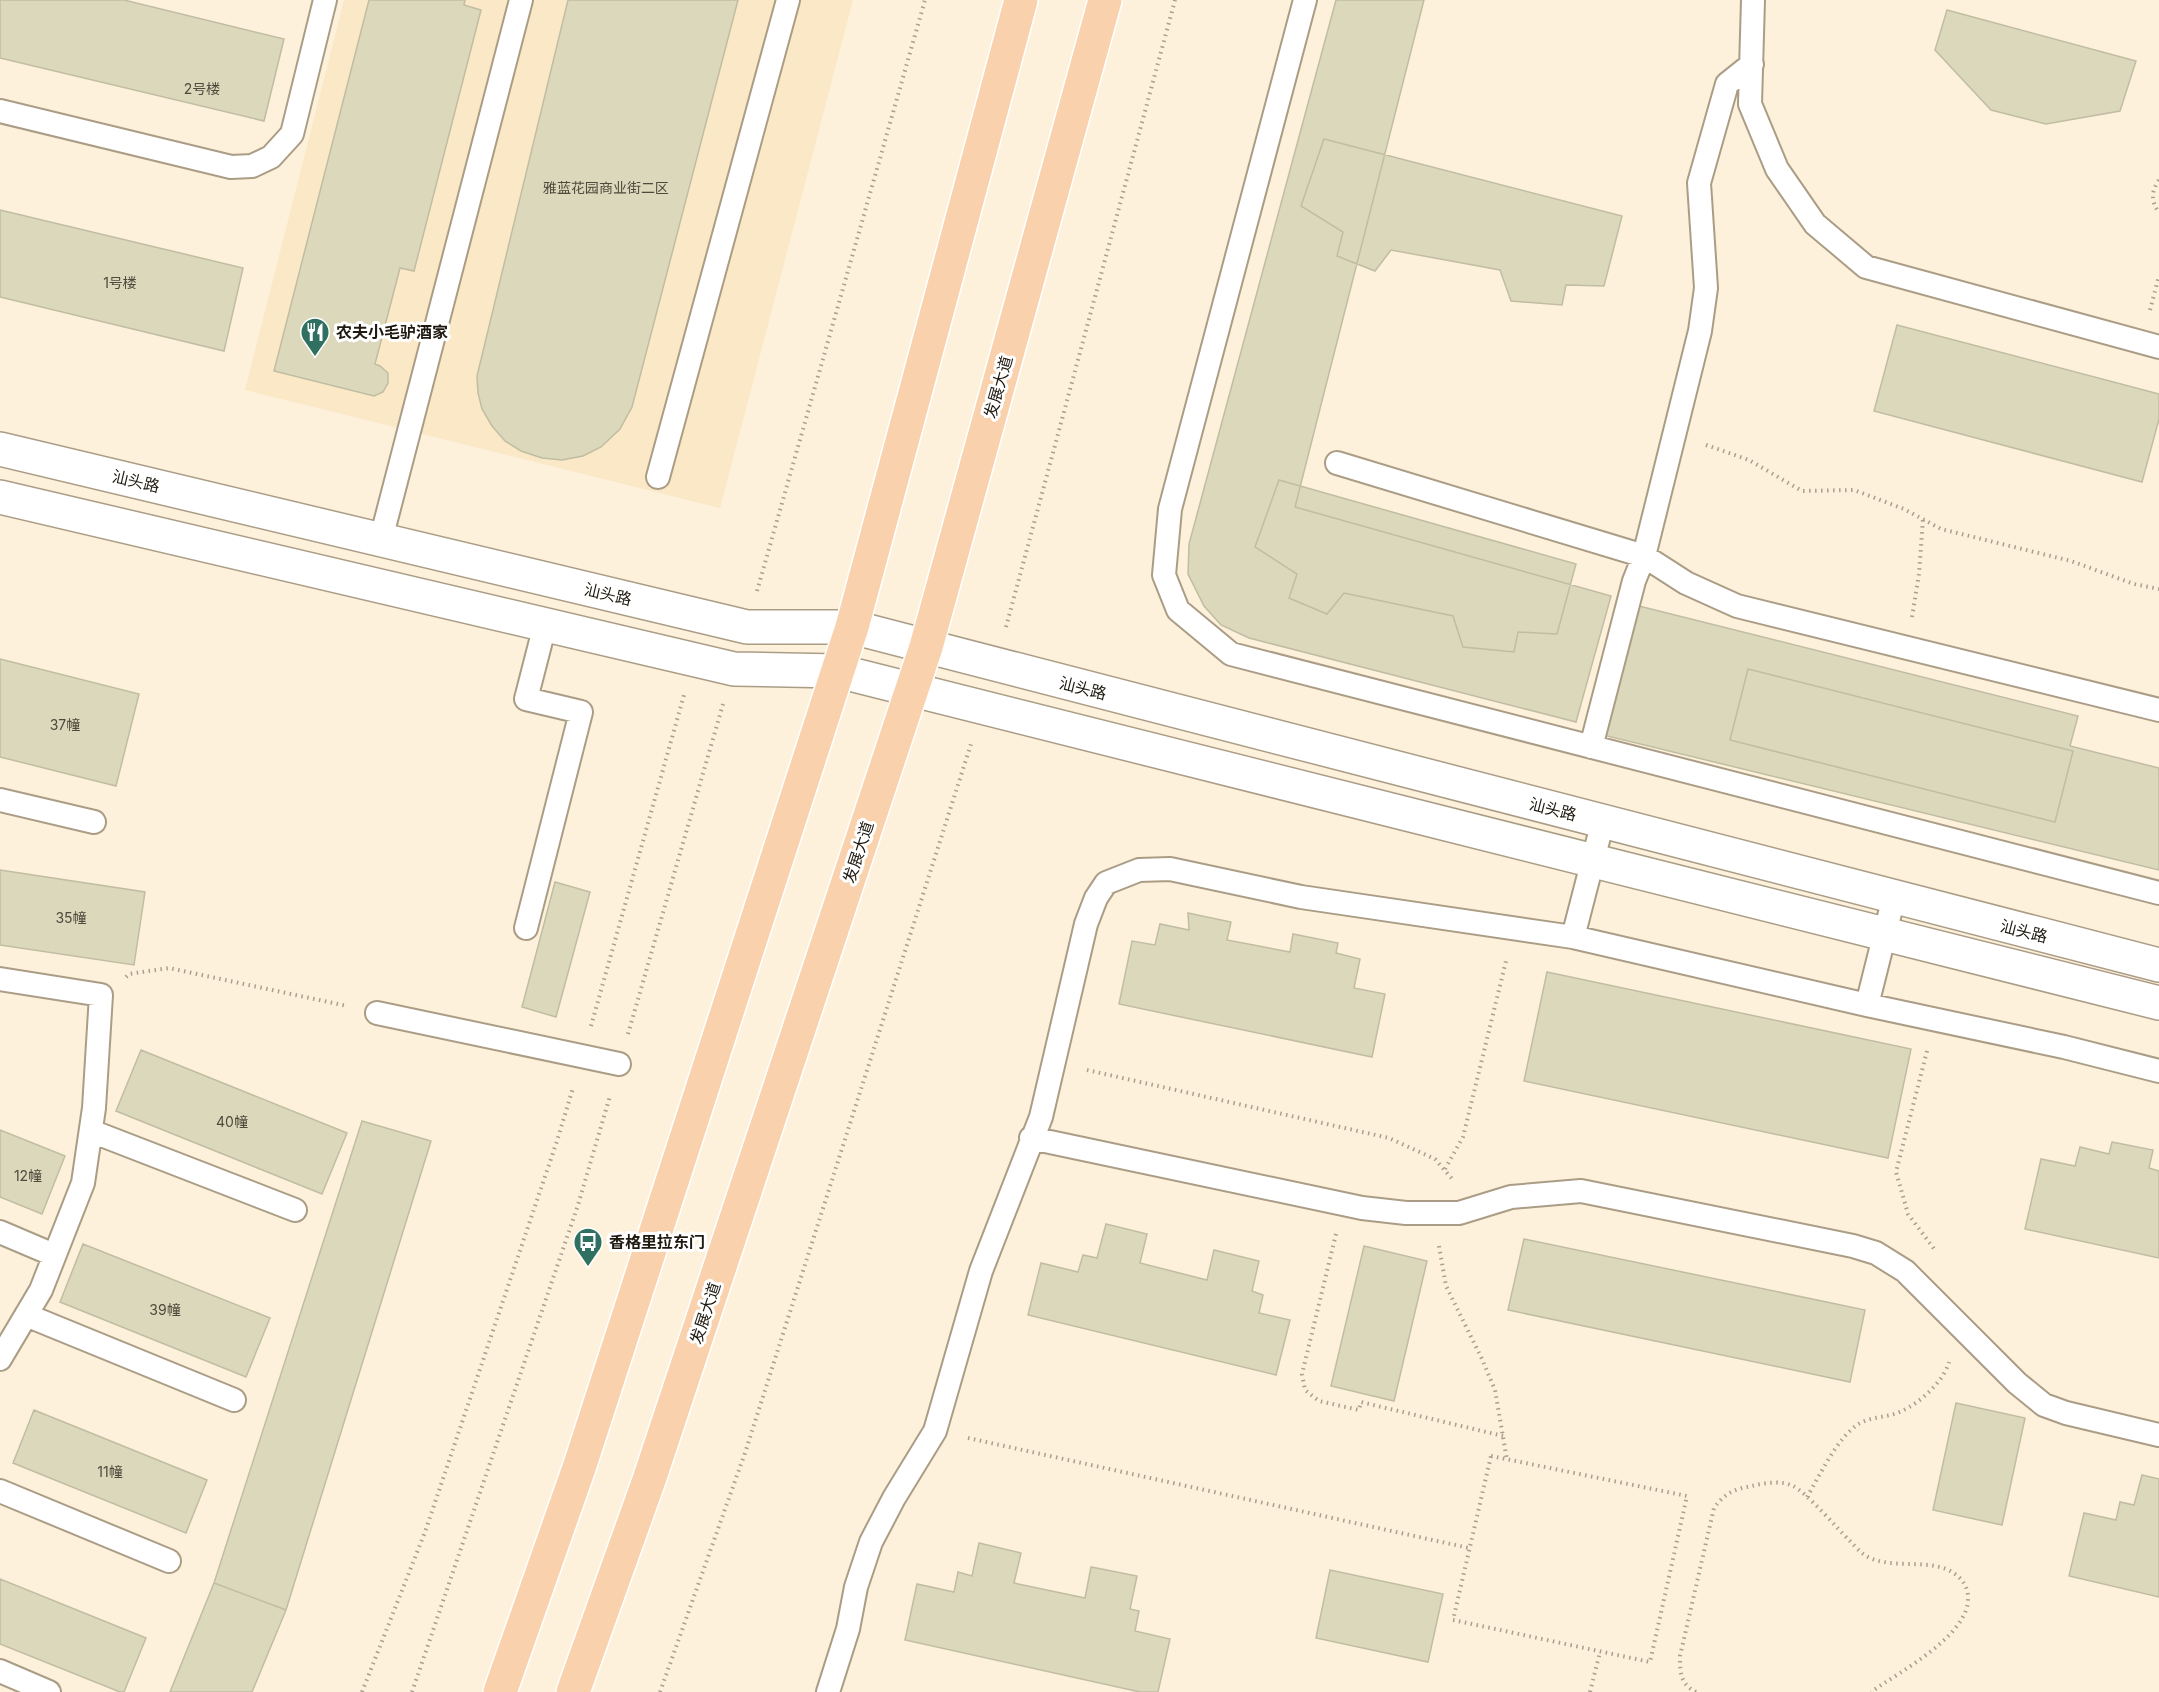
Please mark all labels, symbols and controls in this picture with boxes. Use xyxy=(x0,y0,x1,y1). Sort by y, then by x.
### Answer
house number: 2号楼 xyxy=(184,80,220,97)
house number: 雅蓝花园商业街二区 xyxy=(543,179,669,196)
house number: 1号楼 xyxy=(103,274,137,291)
restaurant icon: 农夫小毛驴酒家 xyxy=(299,316,331,358)
place label: 农夫小毛驴酒家 xyxy=(336,322,448,342)
street label: 发展大道 xyxy=(980,353,1016,421)
street label: 汕头路 xyxy=(110,466,162,496)
street label: 汕头路 xyxy=(582,579,634,609)
street label: 汕头路 xyxy=(1057,672,1109,704)
house number: 37幢 xyxy=(50,716,80,733)
street label: 汕头路 xyxy=(1527,793,1579,825)
street label: 发展大道 xyxy=(839,818,877,886)
house number: 35幢 xyxy=(55,909,87,926)
street label: 汕头路 xyxy=(1998,915,2050,947)
house number: 40幢 xyxy=(216,1113,248,1130)
house number: 12幢 xyxy=(14,1167,42,1184)
bus stop icon: 香格里拉东门 xyxy=(572,1226,604,1268)
place label: 香格里拉东门 xyxy=(609,1232,705,1252)
street label: 发展大道 xyxy=(686,1279,724,1347)
house number: 39幢 xyxy=(149,1301,181,1318)
house number: 11幢 xyxy=(97,1463,123,1480)

